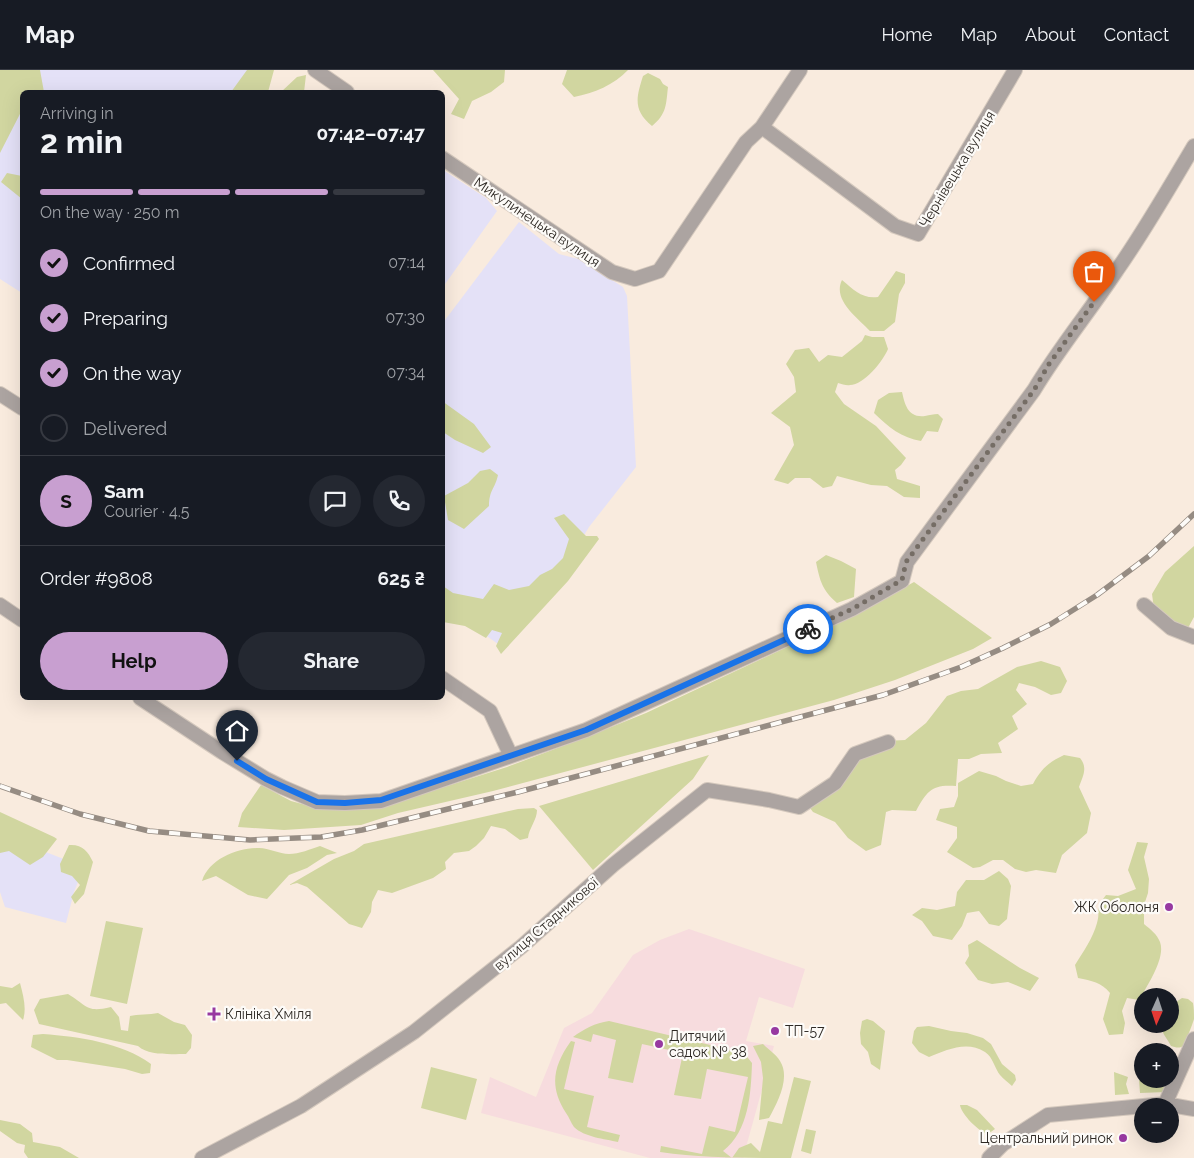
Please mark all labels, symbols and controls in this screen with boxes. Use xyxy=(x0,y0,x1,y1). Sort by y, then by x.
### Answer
text: Map xyxy=(25,20,75,49)
text: Home xyxy=(881,24,932,45)
text: Map xyxy=(960,24,997,45)
text: About xyxy=(1025,24,1076,45)
text: Contact xyxy=(1104,24,1169,45)
text: Arriving in xyxy=(40,104,114,123)
street label: Чернівецька вулиця xyxy=(916,108,998,230)
text: 07:42–07:47 xyxy=(316,122,425,144)
text: 2 min xyxy=(40,123,123,160)
street label: Микулинецька вулиця xyxy=(471,174,603,270)
text: On the way · 250 m xyxy=(40,203,179,222)
icon: check xyxy=(40,249,68,277)
pin xyxy=(1073,251,1115,302)
text: Confirmed xyxy=(83,252,175,274)
text: 07:14 xyxy=(388,253,425,272)
icon: bag xyxy=(1080,258,1108,286)
icon: check xyxy=(40,304,68,332)
text: Preparing xyxy=(83,307,168,329)
text: 07:30 xyxy=(385,308,425,327)
icon: check xyxy=(40,359,68,387)
text: On the way xyxy=(83,362,182,384)
text: 07:34 xyxy=(386,363,425,382)
text: Delivered xyxy=(83,417,167,439)
button: chat xyxy=(309,475,361,527)
button: phone xyxy=(373,475,425,527)
text: Sam xyxy=(104,480,144,502)
text: S xyxy=(60,490,72,512)
text: Courier · 4.5 xyxy=(104,502,189,521)
text: Order #9808 xyxy=(40,567,153,589)
text: 625 ₴ xyxy=(378,567,425,589)
courier xyxy=(783,604,833,654)
icon: bike xyxy=(794,615,822,643)
button: Help xyxy=(40,632,228,690)
button: Share xyxy=(238,632,425,690)
pin xyxy=(216,710,258,761)
icon: home xyxy=(223,717,251,745)
street label: вулиця Стадникової xyxy=(491,874,601,974)
place label: ЖК Оболоня xyxy=(1074,899,1159,915)
marker: ЖК Оболоня xyxy=(1163,901,1175,913)
north arrow xyxy=(1134,988,1179,1032)
map controls xyxy=(1134,988,1179,1143)
place label: Клініка Хміля xyxy=(225,1006,312,1022)
marker: Клініка Хміля xyxy=(207,1007,221,1021)
place label: ТП-57 xyxy=(785,1023,825,1039)
marker: ТП-57 xyxy=(769,1025,781,1037)
place label: Дитячий садок № 38 xyxy=(669,1028,747,1060)
marker: Дитячий садок № 38 xyxy=(653,1038,665,1050)
button: + xyxy=(1134,1043,1179,1088)
button: − xyxy=(1134,1098,1179,1143)
place label: Центральний ринок xyxy=(980,1130,1113,1146)
marker: Центральний ринок xyxy=(1117,1132,1129,1144)

